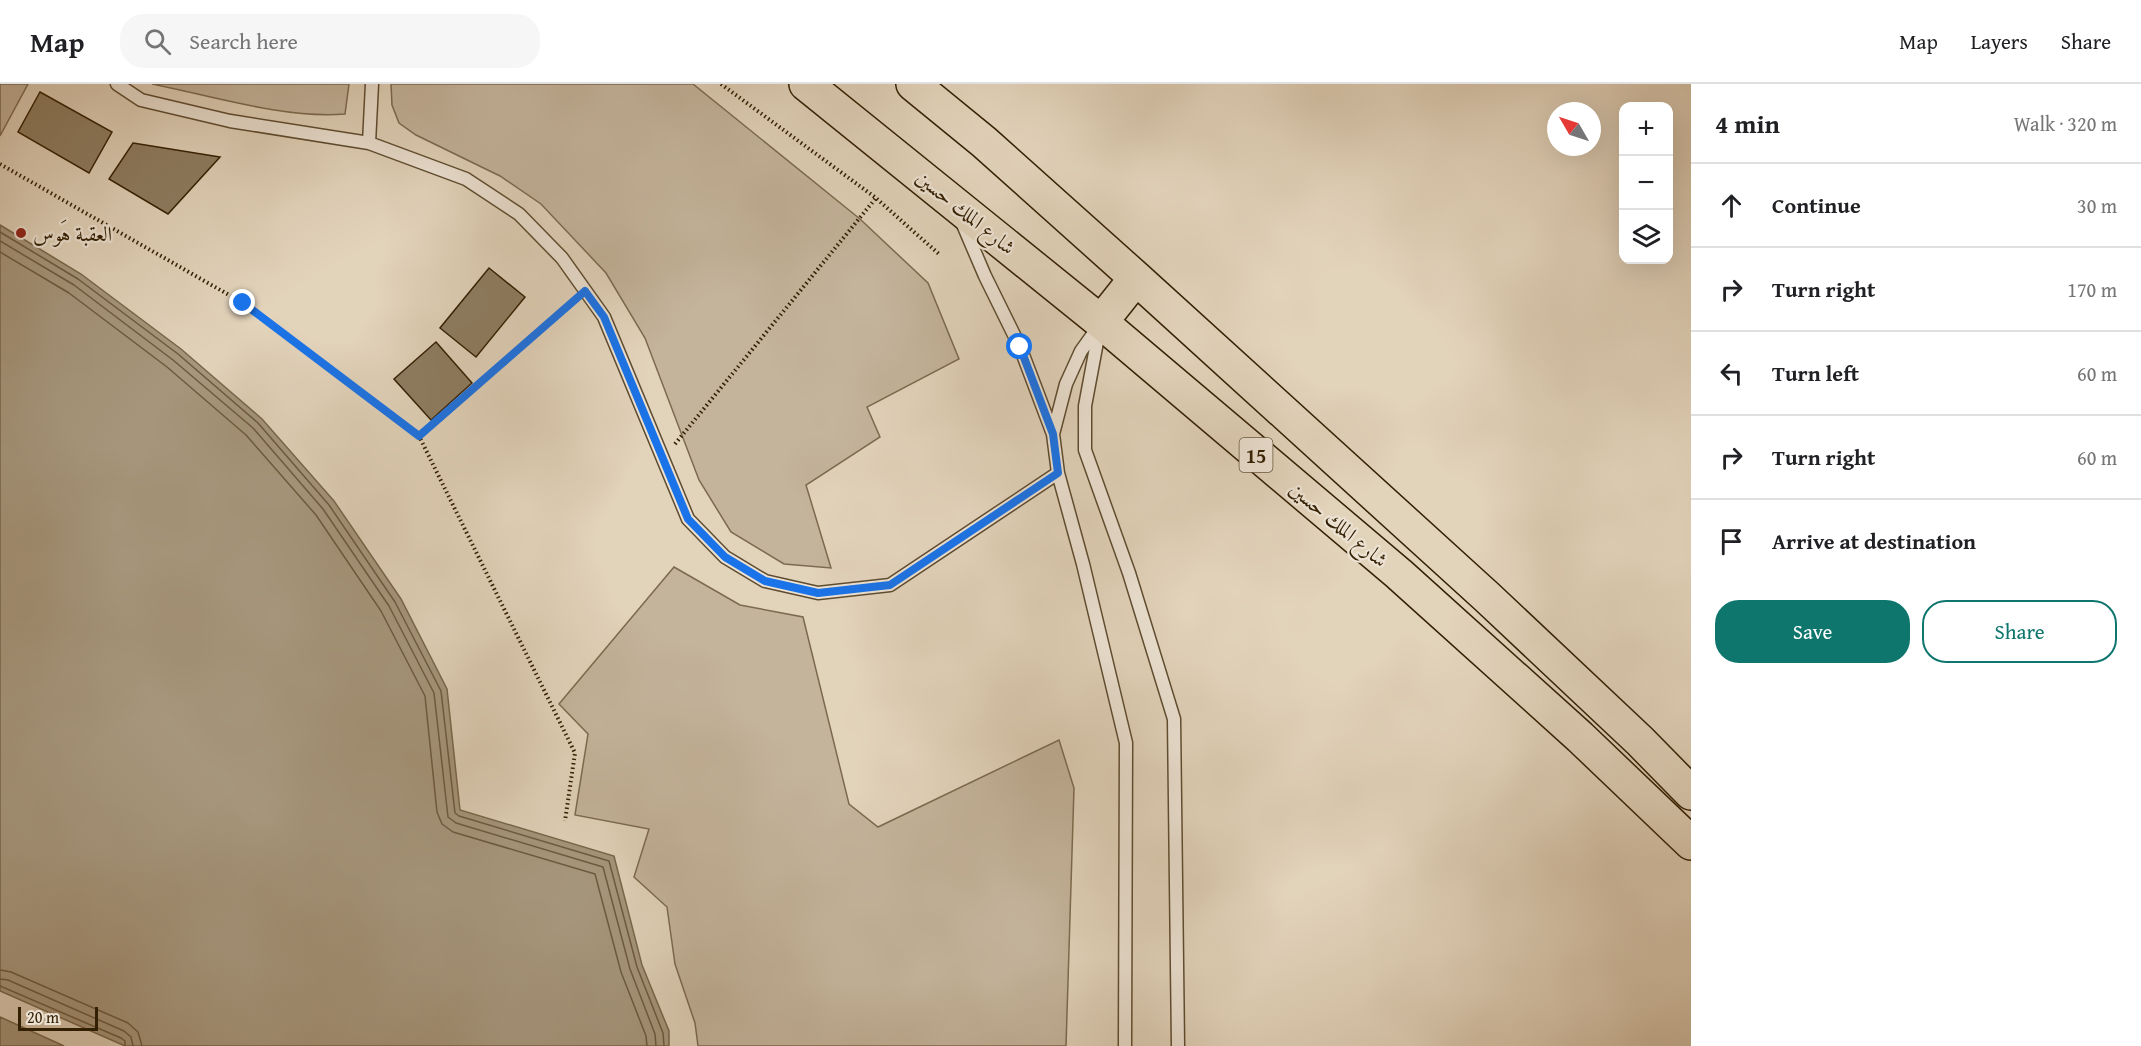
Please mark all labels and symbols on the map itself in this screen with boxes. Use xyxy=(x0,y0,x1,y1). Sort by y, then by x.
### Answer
north arrow xyxy=(1547,102,1601,156)
street label: شارع الملك حسين xyxy=(907,162,1023,264)
place label: العقبة هَوس xyxy=(33,218,112,249)
marker: العقبة هَوس xyxy=(14,226,28,240)
route end xyxy=(229,289,255,315)
route start xyxy=(1006,333,1032,359)
road number: 15 xyxy=(1240,438,1272,472)
street label: شارع الملك حسين xyxy=(1281,473,1395,577)
scale bar xyxy=(18,1004,98,1032)

